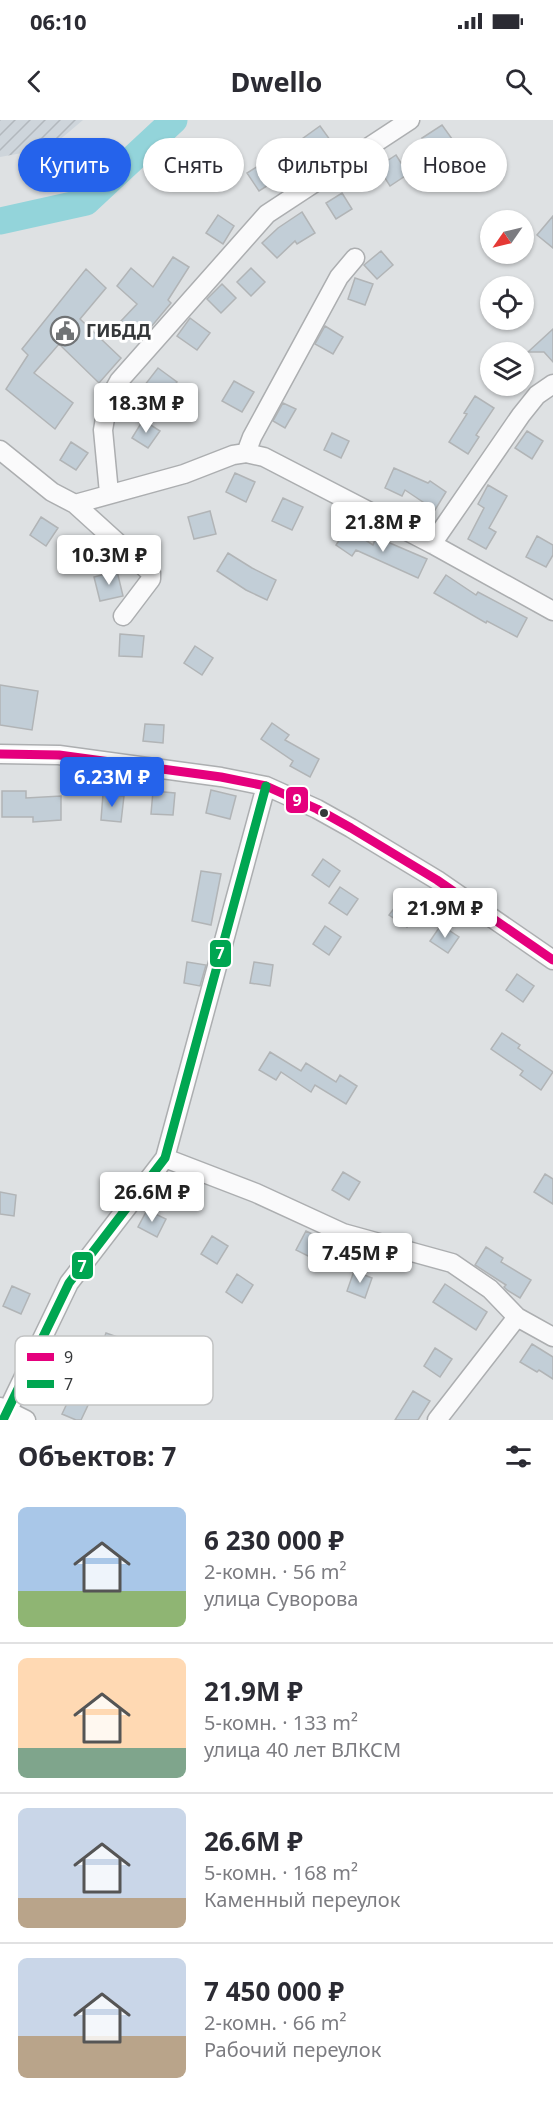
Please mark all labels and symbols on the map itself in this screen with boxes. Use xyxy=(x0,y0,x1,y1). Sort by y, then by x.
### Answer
north arrow xyxy=(480,210,534,264)
public building icon: ГИБДД xyxy=(49,315,81,347)
place label: ГИБДД xyxy=(86,318,151,342)
pin: 18.3M ₽ xyxy=(91,383,201,434)
pin: 21.8M ₽ xyxy=(328,502,438,553)
pin: 10.3M ₽ xyxy=(54,535,164,586)
pin: 6.23M ₽ xyxy=(57,757,167,808)
line badge: 9 xyxy=(285,786,309,814)
text: 9 xyxy=(292,789,302,811)
unlabelled marker xyxy=(318,807,330,819)
pin: 21.9M ₽ xyxy=(390,888,500,939)
line badge: 7 xyxy=(209,939,232,968)
text: 7 xyxy=(215,942,225,964)
pin: 26.6M ₽ xyxy=(97,1172,207,1223)
pin: 7.45M ₽ xyxy=(305,1233,415,1284)
line badge: 7 xyxy=(71,1251,94,1280)
text: 7 xyxy=(77,1255,87,1277)
legend xyxy=(15,1336,213,1405)
text: 9 xyxy=(64,1346,73,1368)
text: 7 xyxy=(64,1373,73,1395)

